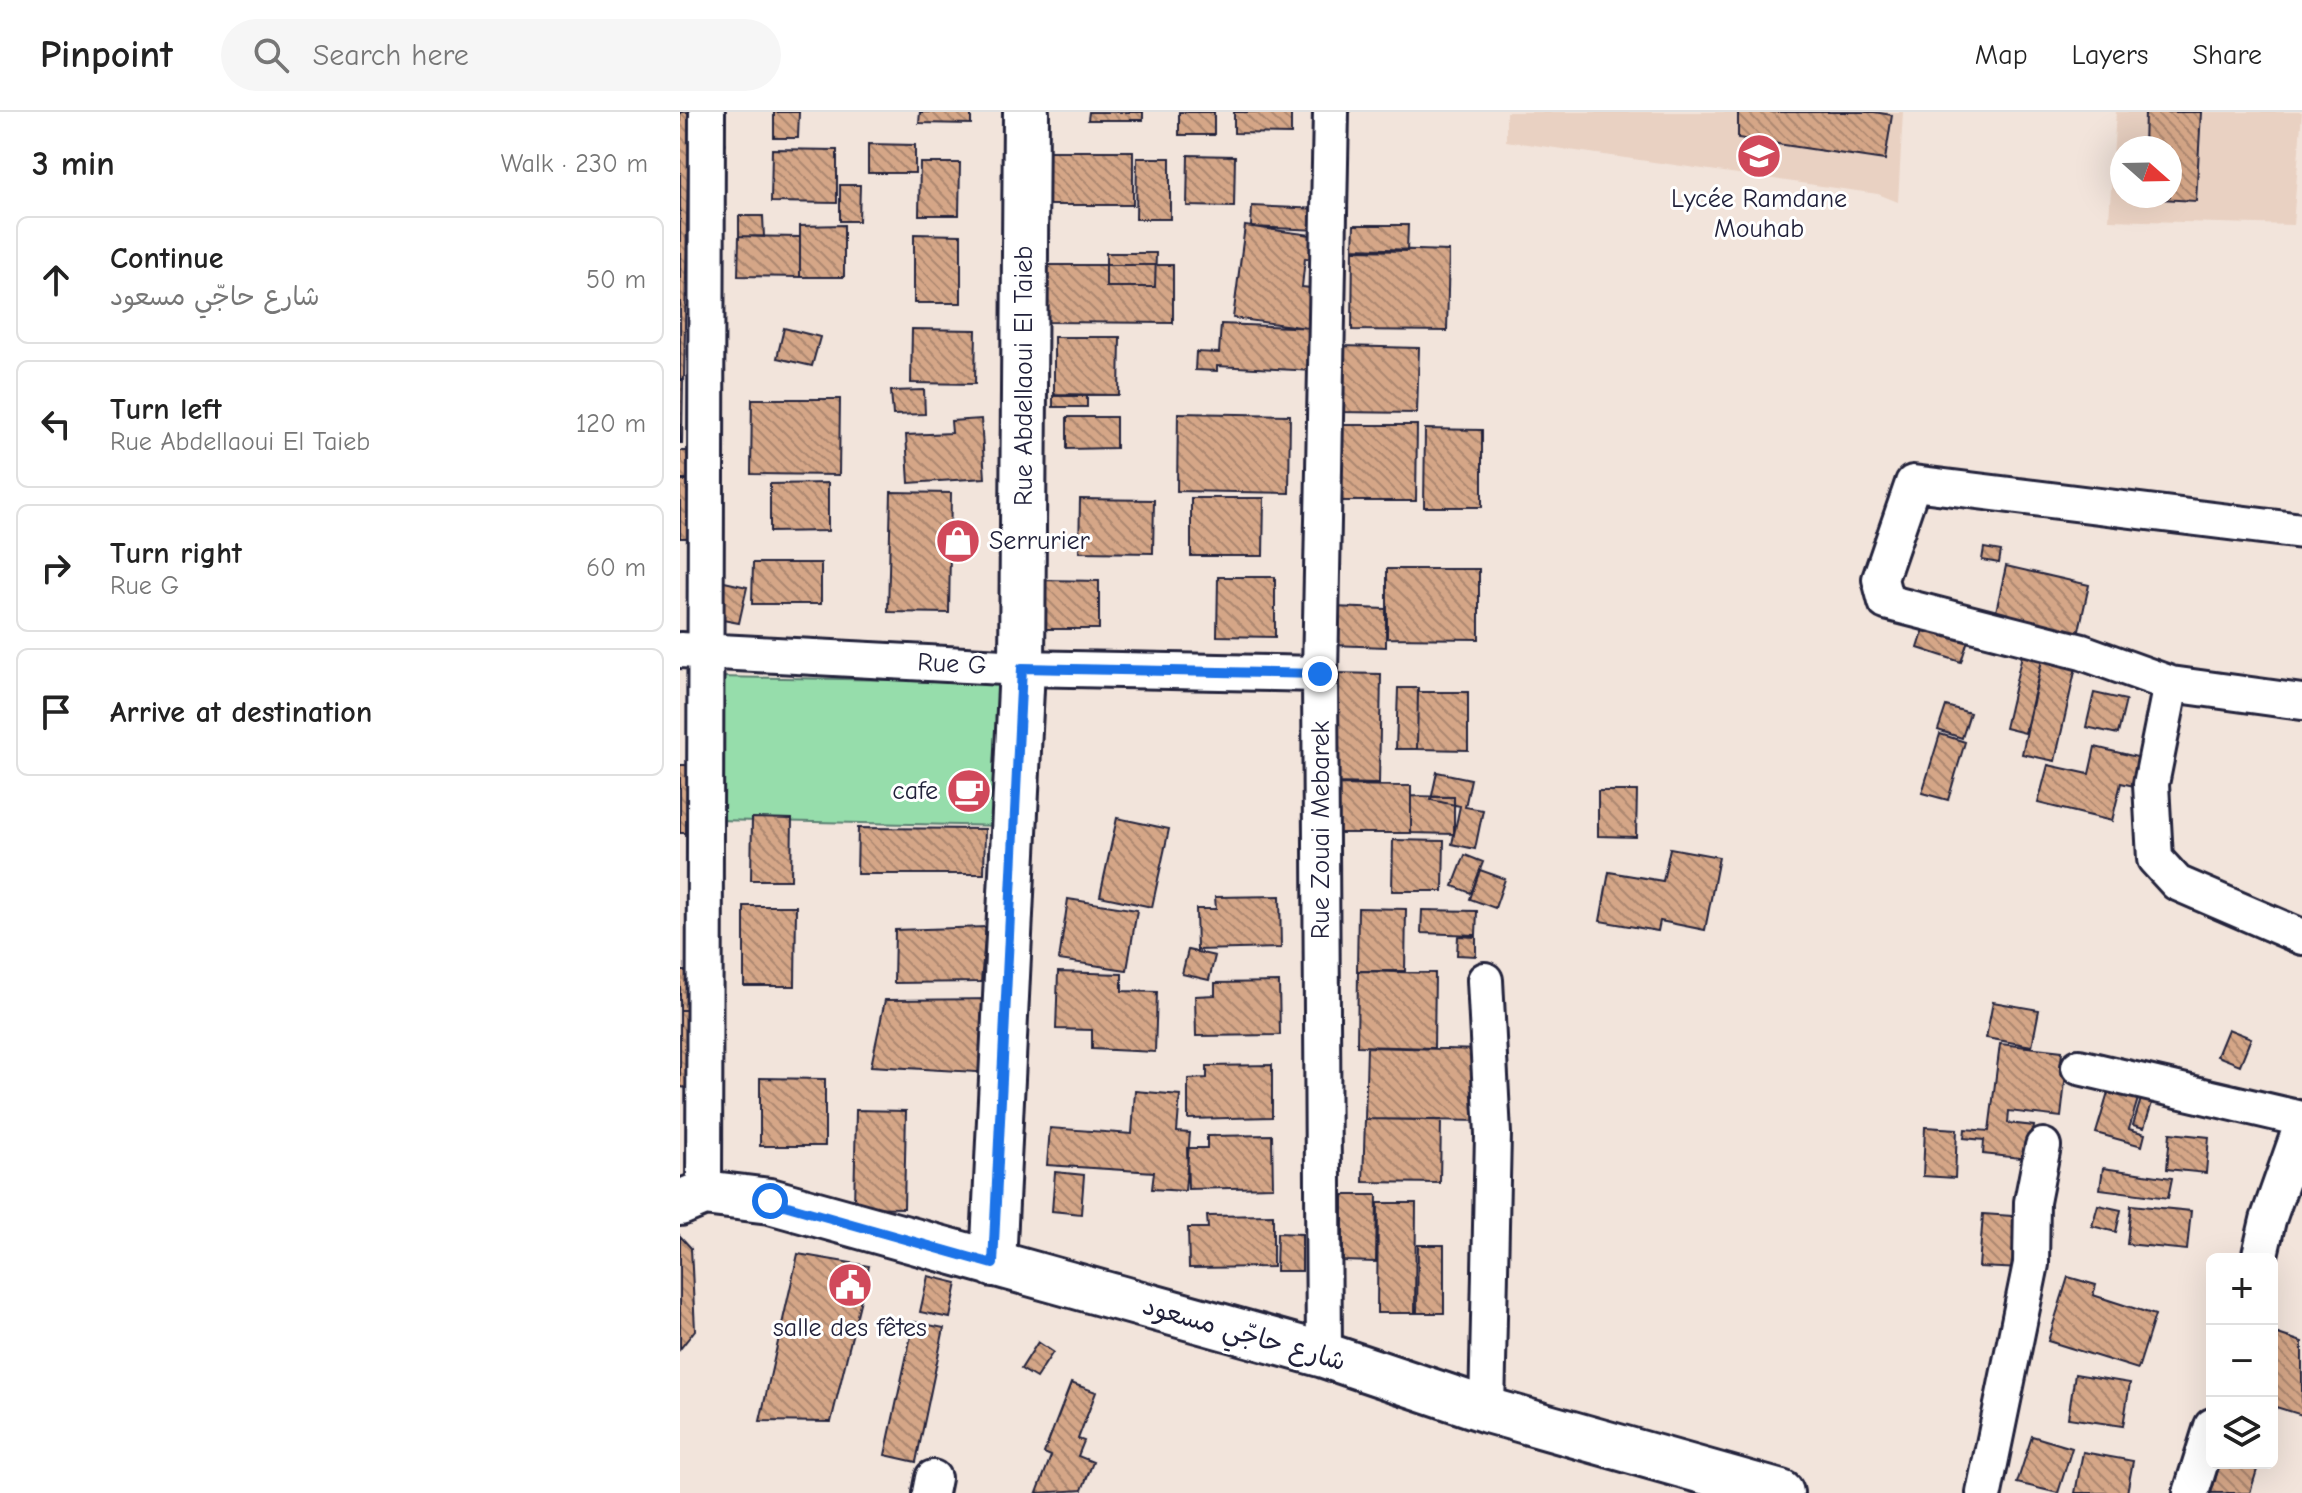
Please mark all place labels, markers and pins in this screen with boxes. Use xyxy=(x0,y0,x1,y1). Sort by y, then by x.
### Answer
school or university icon: Lycée Ramdane Mouhab xyxy=(1735,132,1783,180)
place label: Lycée Ramdane Mouhab xyxy=(1671,184,1847,244)
shop icon: Serrurier xyxy=(934,517,982,565)
place label: Serrurier xyxy=(989,526,1091,556)
cafe icon: cafe xyxy=(945,767,993,815)
place label: cafe xyxy=(892,776,938,806)
public building icon: salle des fêtes xyxy=(826,1261,874,1309)
place label: salle des fêtes xyxy=(773,1313,927,1343)

